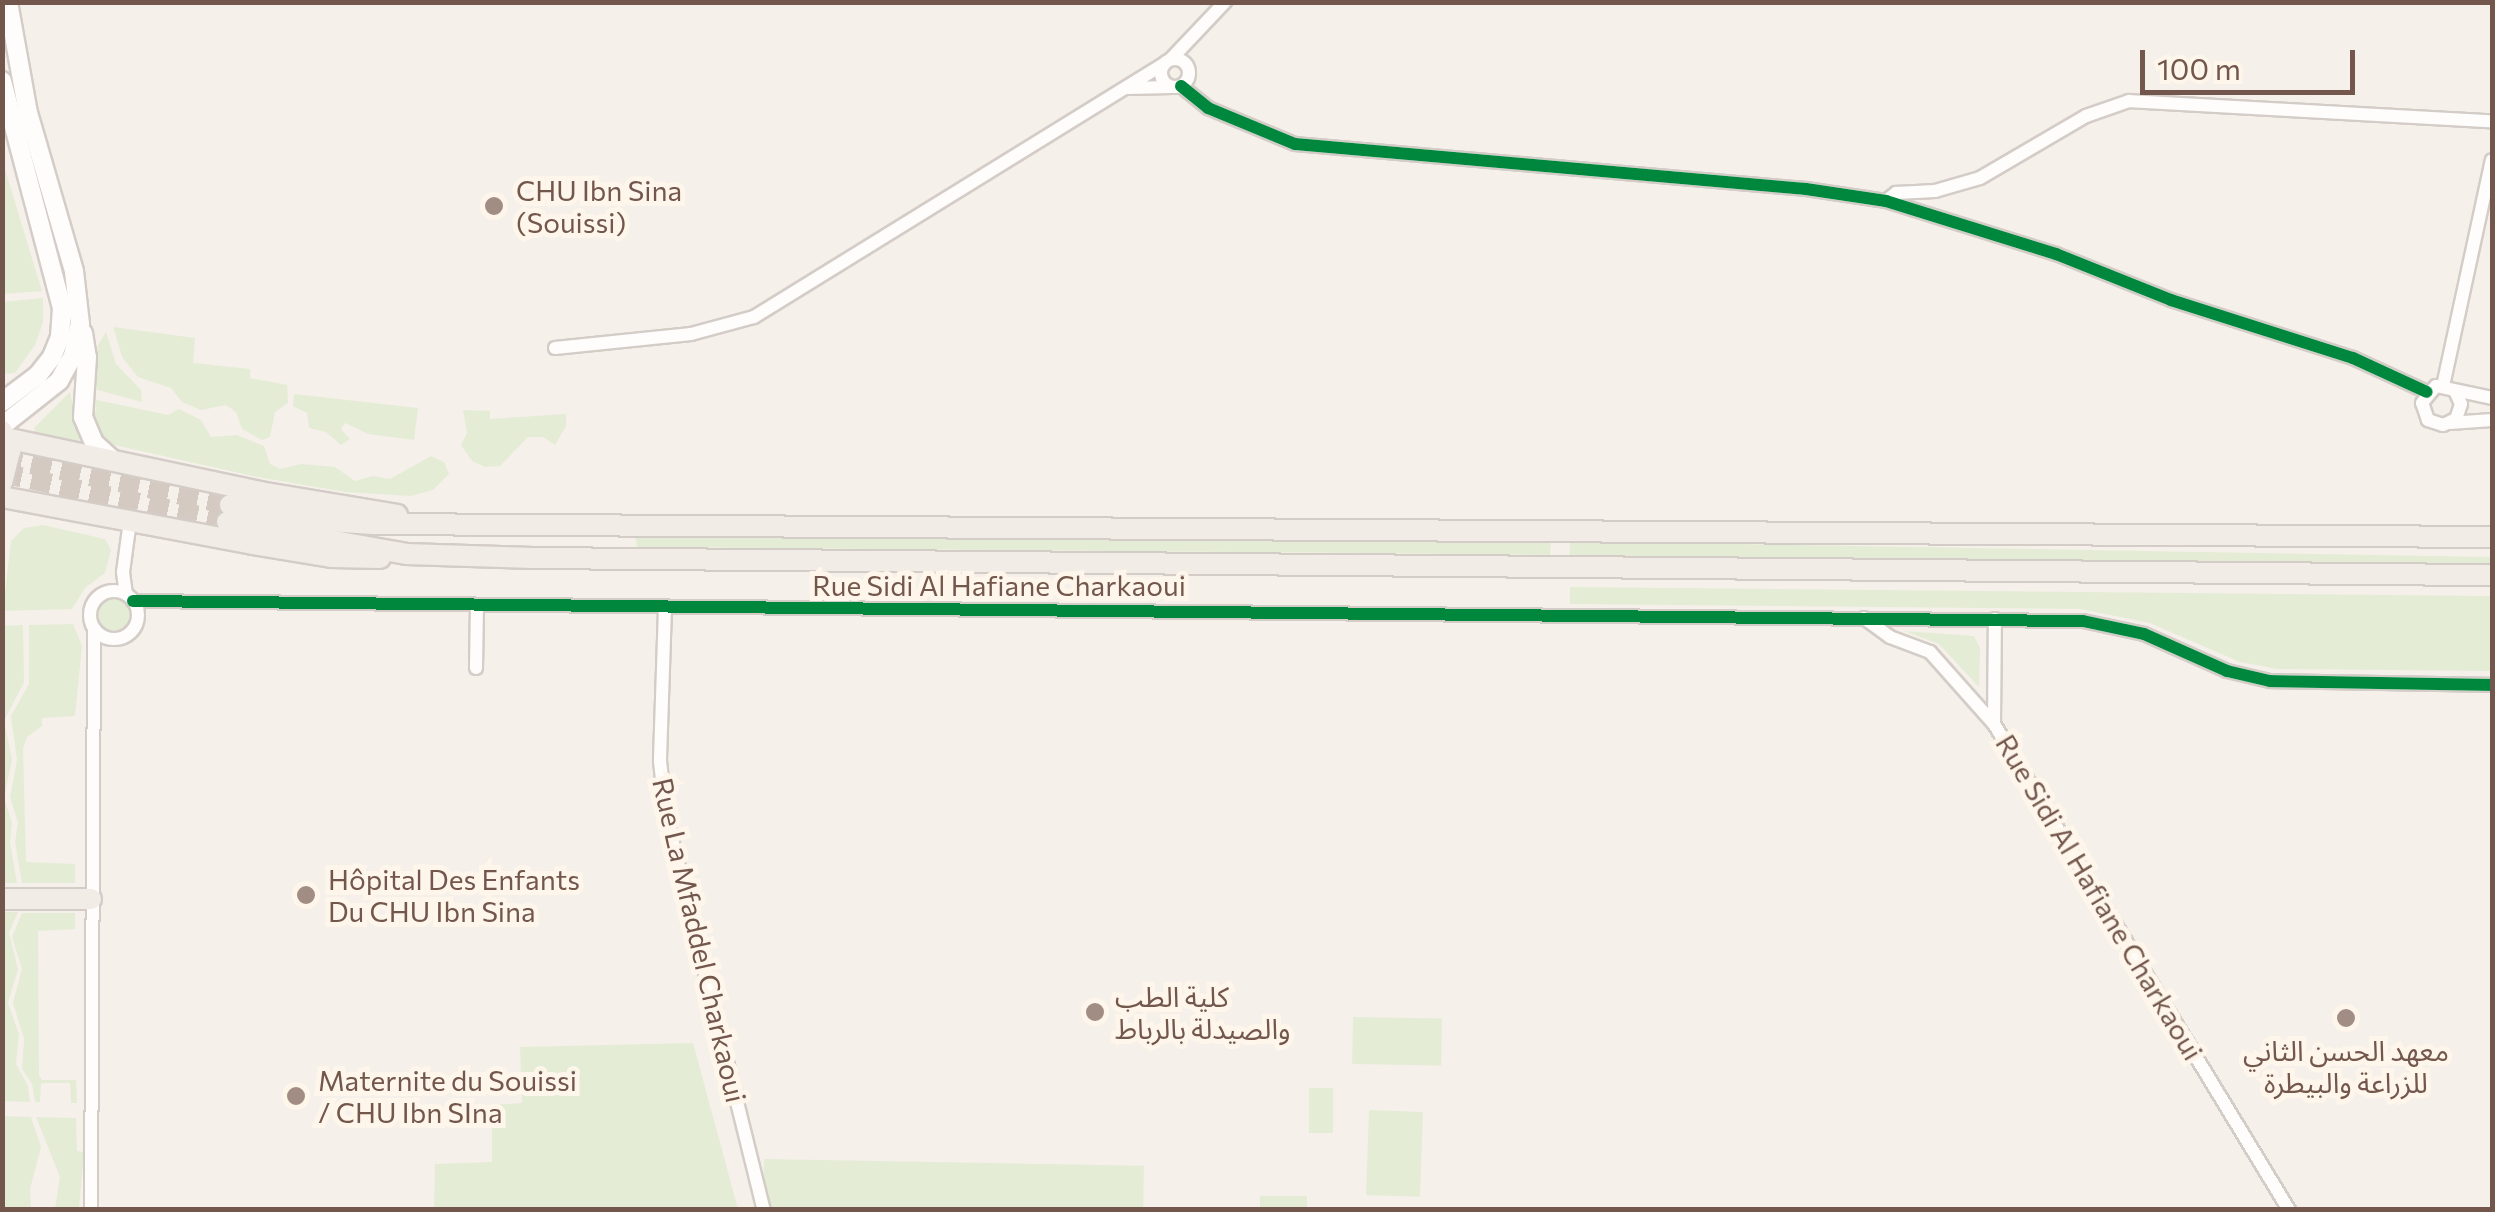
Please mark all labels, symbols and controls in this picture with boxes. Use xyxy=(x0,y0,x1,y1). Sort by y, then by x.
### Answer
scale bar xyxy=(2145,30,2360,92)
text: 100 m xyxy=(2157,49,2241,86)
place label: CHU Ibn Sina (Souissi) xyxy=(516,173,682,239)
marker: CHU Ibn Sina (Souissi) xyxy=(481,193,507,219)
street label: Rue Sidi Al Hafiane Charkaoui xyxy=(812,568,1186,602)
street label: Rue Sidi Al Hafiane Charkaoui xyxy=(1989,728,2211,1066)
street label: Rue La Mfaddel Charkaoui xyxy=(646,774,754,1106)
place label: Hôpital Des Enfants Du CHU Ibn Sina xyxy=(328,862,580,928)
marker: Hôpital Des Enfants Du CHU Ibn Sina xyxy=(293,882,319,908)
place label: كلية الطب والصيدلة بالرباط xyxy=(1115,979,1291,1045)
marker: كلية الطب والصيدلة بالرباط xyxy=(1084,1001,1106,1023)
marker: معهد الحسن الثاني للزراعة والبيطرة xyxy=(2335,1007,2357,1029)
place label: معهد الحسن الثاني للزراعة والبيطرة xyxy=(2243,1033,2449,1099)
place label: Maternite du Souissi / CHU Ibn SIna xyxy=(318,1063,577,1129)
marker: Maternite du Souissi / CHU Ibn SIna xyxy=(283,1083,309,1109)

